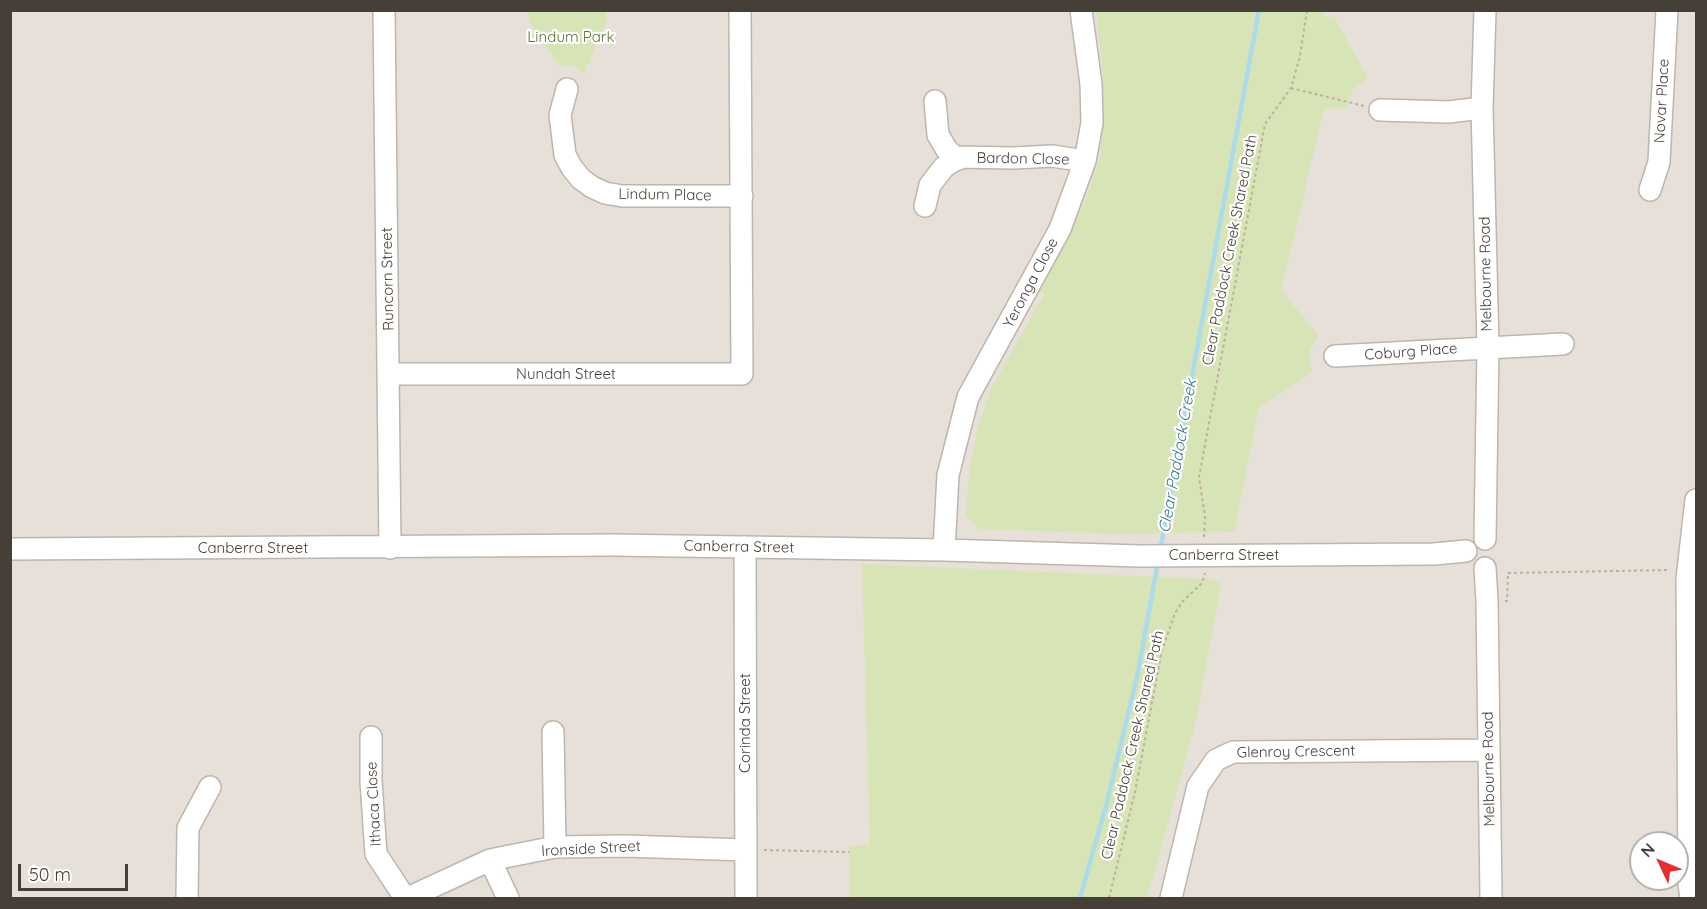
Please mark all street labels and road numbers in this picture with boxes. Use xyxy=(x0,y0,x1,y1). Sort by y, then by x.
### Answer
street label: Novar Place xyxy=(1651,58,1673,144)
street label: Clear Paddock Creek Shared Path xyxy=(1199,133,1261,367)
street label: Bardon Close xyxy=(976,149,1070,169)
street label: Lindum Place xyxy=(618,185,712,205)
street label: Melbourne Road xyxy=(1476,216,1496,332)
street label: Runcorn Street xyxy=(378,227,398,331)
street label: Yeronga Close xyxy=(1000,235,1062,331)
street label: Coburg Place xyxy=(1364,340,1458,364)
street label: Nundah Street xyxy=(516,365,616,383)
street label: Canberra Street xyxy=(684,537,794,557)
street label: Canberra Street xyxy=(198,539,308,557)
street label: Canberra Street xyxy=(1169,546,1279,564)
street label: Clear Paddock Creek Shared Path xyxy=(1098,629,1168,861)
street label: Corinda Street xyxy=(736,673,754,773)
street label: Melbourne Road xyxy=(1479,711,1499,827)
street label: Glenroy Crescent xyxy=(1236,742,1356,762)
street label: Ithaca Close xyxy=(363,761,385,847)
street label: Ironside Street xyxy=(541,837,641,861)

